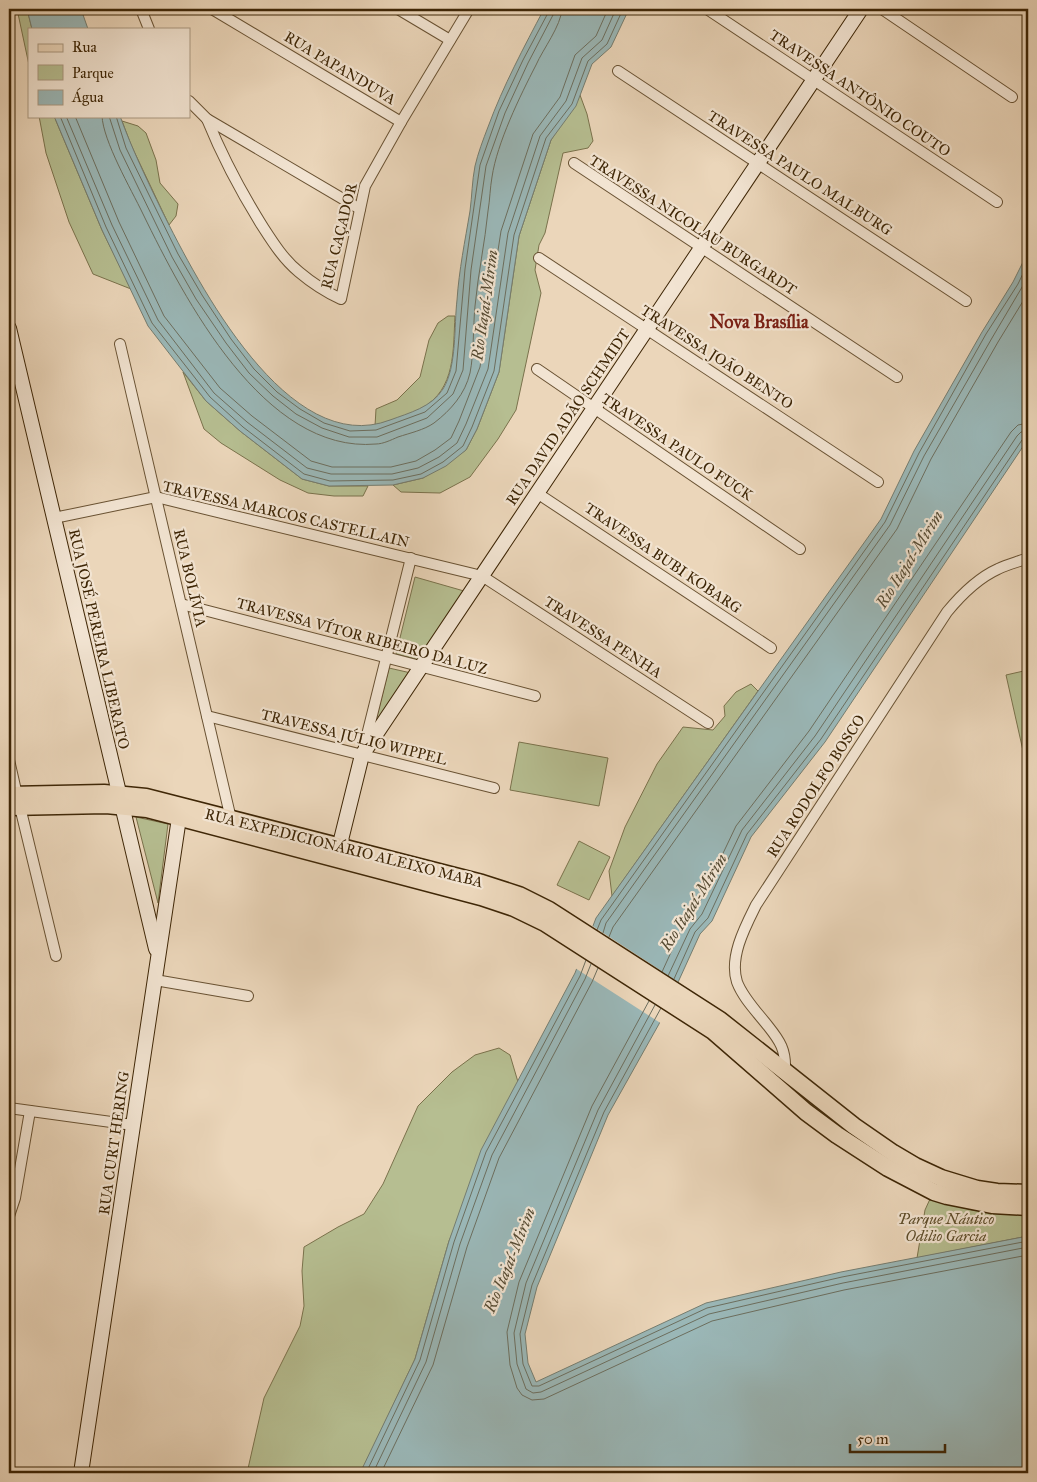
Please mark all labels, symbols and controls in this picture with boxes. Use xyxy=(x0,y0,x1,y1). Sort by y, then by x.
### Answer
street label: TRAVESSA ANTÔNIO COUTO xyxy=(766,26,954,160)
legend xyxy=(28,28,190,118)
street label: RUA PAPANDUVA xyxy=(281,28,399,108)
text: Rua xyxy=(72,38,97,56)
text: Parque xyxy=(72,64,114,83)
text: Água xyxy=(71,87,104,106)
street label: TRAVESSA PAULO MALBURG xyxy=(704,107,896,239)
street label: TRAVESSA NICOLAU BURGARDT xyxy=(586,151,800,299)
street label: RUA CAÇADOR xyxy=(317,181,361,291)
water label: Rio Itajaí-Mirim xyxy=(467,249,503,363)
street label: TRAVESSA JOÃO BENTO xyxy=(637,301,797,414)
district label: Nova Brasília xyxy=(709,311,809,333)
street label: RUA DAVID ADÃO SCHMIDT xyxy=(502,325,634,509)
street label: TRAVESSA PAULO FUCK xyxy=(598,389,757,505)
street label: TRAVESSA MARCOS CASTELLAIN xyxy=(161,477,411,551)
street label: TRAVESSA BUBI KOBARG xyxy=(581,499,745,617)
water label: Rio Itajaí-Mirim xyxy=(871,507,948,613)
street label: RUA JOSÉ PEREIRA LIBERATO xyxy=(64,527,134,751)
street label: RUA BOLÍVIA xyxy=(170,527,211,629)
street label: TRAVESSA PENHA xyxy=(541,592,665,682)
street label: TRAVESSA VÍTOR RIBEIRO DA LUZ xyxy=(234,593,490,678)
street label: TRAVESSA JÚLIO WIPPEL xyxy=(259,704,449,770)
street label: RUA RODOLFO BOSCO xyxy=(763,711,869,861)
street label: RUA EXPEDICIONÁRIO ALEIXO MABA xyxy=(203,804,485,891)
water label: Rio Itajaí-Mirim xyxy=(655,850,732,956)
street label: RUA CURT HERING xyxy=(95,1070,133,1216)
water label: Rio Itajaí-Mirim xyxy=(479,1205,540,1317)
park label: Parque Náutico Odilio Garcia xyxy=(898,1210,994,1245)
scale bar xyxy=(850,1422,944,1454)
text: 50 m xyxy=(857,1430,889,1448)

